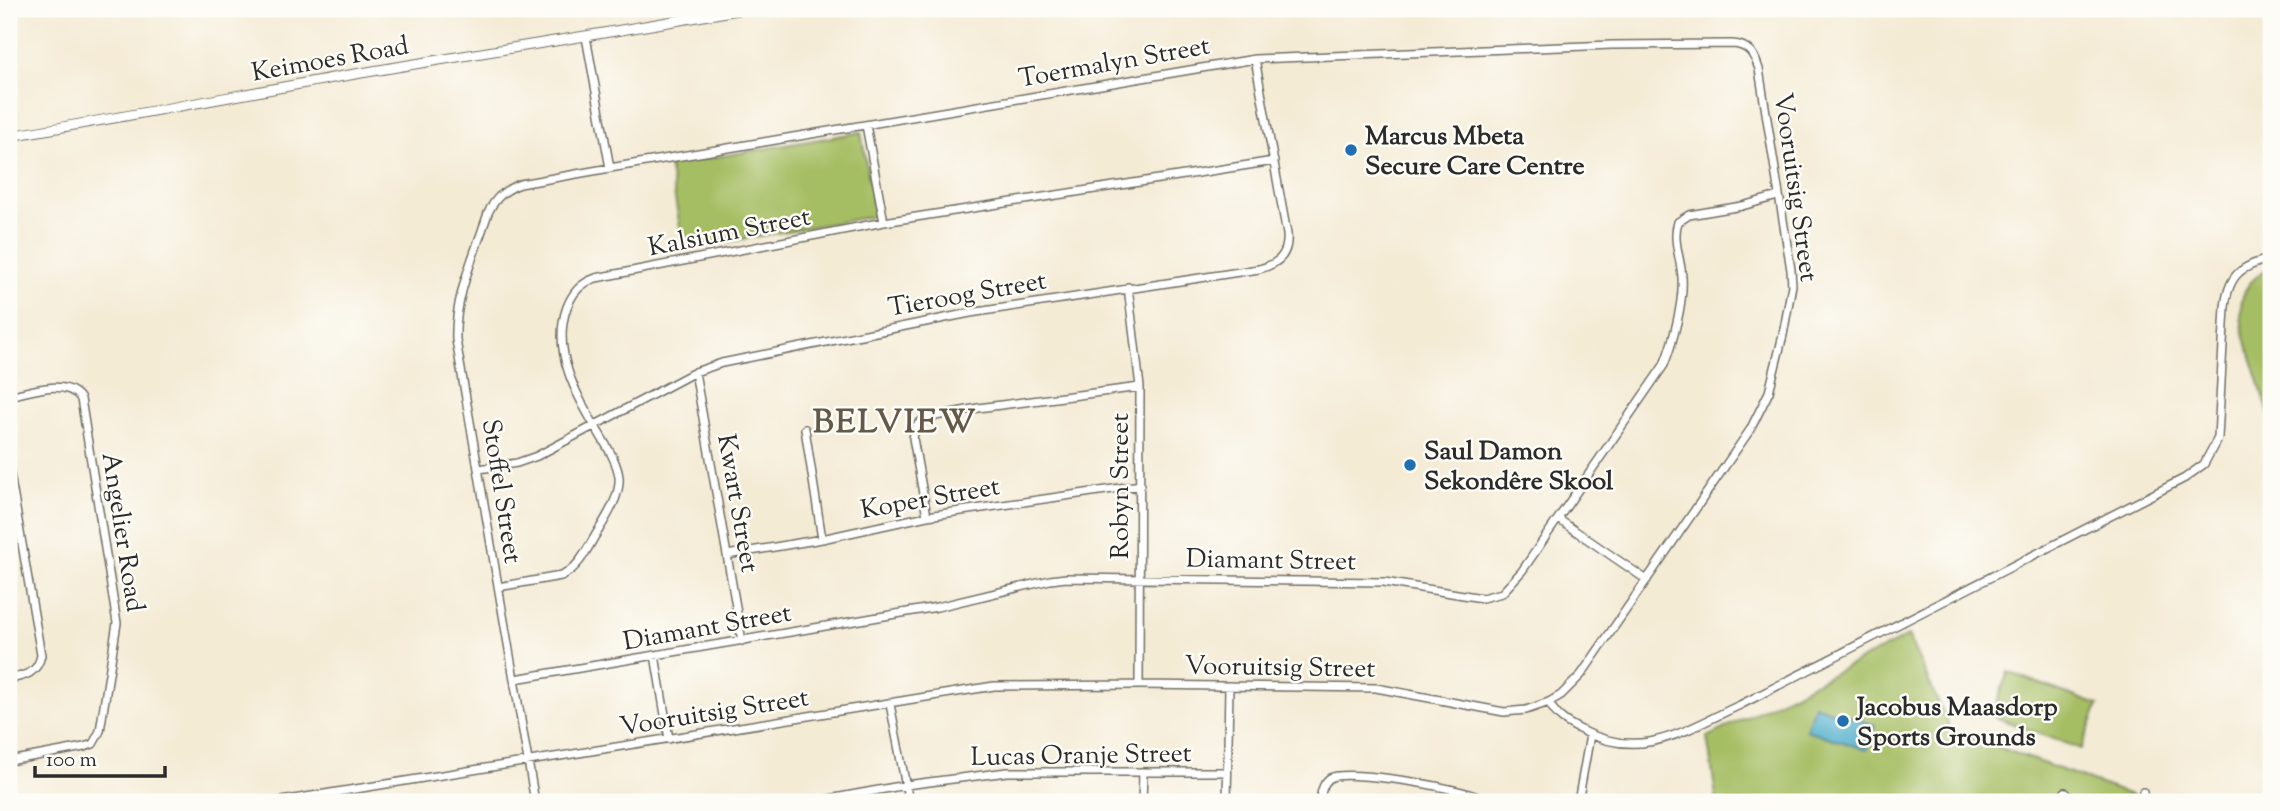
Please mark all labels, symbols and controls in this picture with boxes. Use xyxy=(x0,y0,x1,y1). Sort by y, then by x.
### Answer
street label: Keimoes Road xyxy=(249,28,412,92)
street label: Toermalyn Street xyxy=(1016,28,1213,98)
street label: Vooruitsig Street xyxy=(1763,90,1826,284)
place label: Marcus Mbeta Secure Care Centre xyxy=(1365,119,1585,186)
marker: Marcus Mbeta Secure Care Centre xyxy=(1343,142,1359,158)
street label: Kalsium Street xyxy=(645,200,814,267)
street label: Tieroog Street xyxy=(885,263,1049,328)
district label: BELVIEW xyxy=(813,400,977,448)
street label: Robyn Street xyxy=(1103,413,1140,559)
street label: Stoffel Street xyxy=(471,416,530,566)
street label: Kwart Street xyxy=(706,431,767,576)
place label: Saul Damon Sekondêre Skool xyxy=(1424,434,1614,501)
street label: Angelier Road xyxy=(91,450,152,615)
marker: Saul Damon Sekondêre Skool xyxy=(1402,457,1418,473)
street label: Koper Street xyxy=(858,469,1003,530)
street label: Diamant Street xyxy=(1186,542,1356,581)
street label: Diamant Street xyxy=(620,595,795,661)
street label: Vooruitsig Street xyxy=(1184,648,1376,689)
street label: Vooruitsig Street xyxy=(617,680,812,747)
place label: Jacobus Maasdorp Sports Grounds xyxy=(1855,690,2058,757)
marker: Jacobus Maasdorp Sports Grounds xyxy=(1835,713,1851,729)
scale bar xyxy=(35,734,164,778)
street label: Lucas Oranje Street xyxy=(970,736,1192,777)
text: 100 m xyxy=(46,746,97,776)

